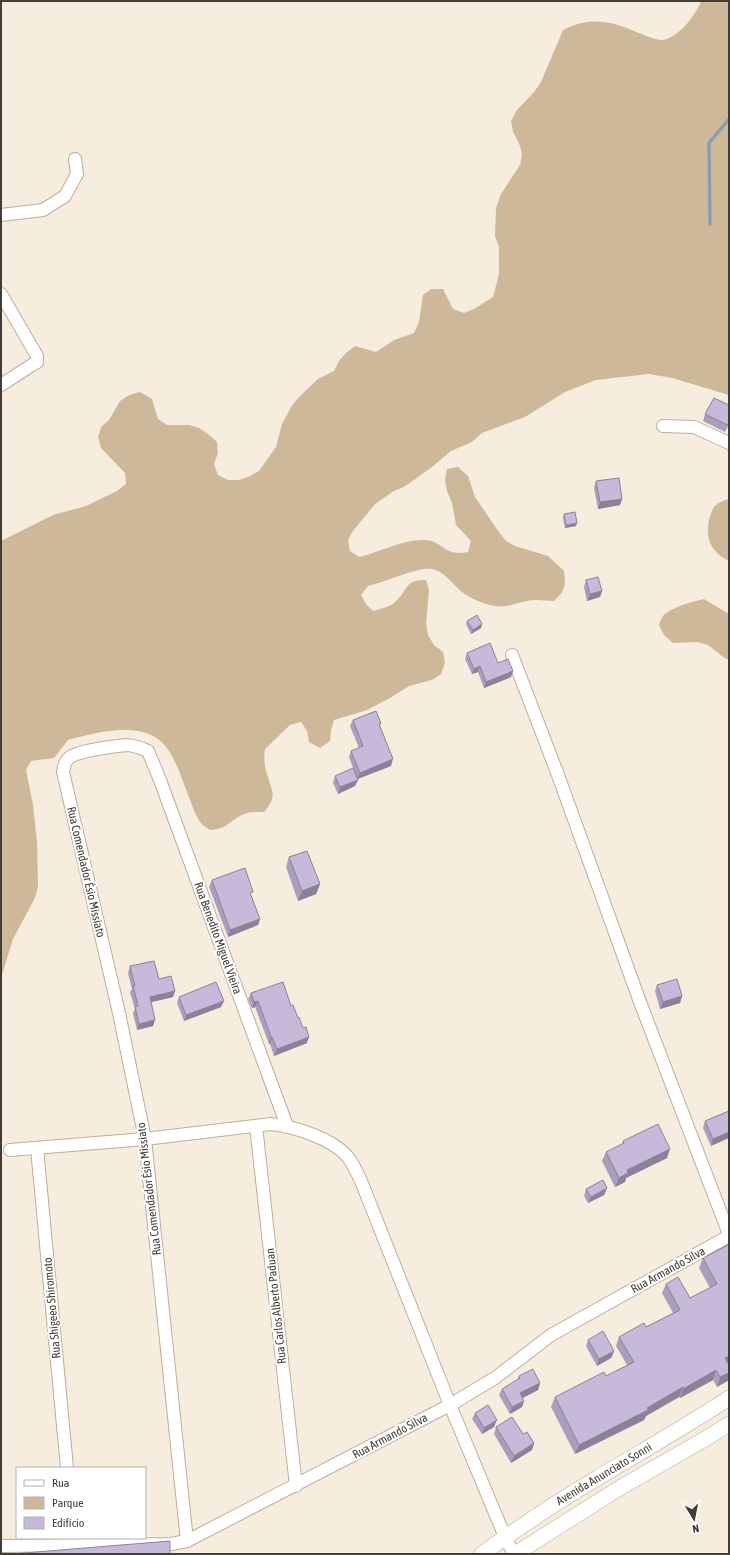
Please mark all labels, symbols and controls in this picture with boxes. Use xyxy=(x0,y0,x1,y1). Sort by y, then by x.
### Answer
street label: Rua Comendador Ésio Missiato xyxy=(64,805,108,939)
street label: Rua Benedito Miguel Vieira xyxy=(191,880,245,996)
street label: Rua Comendador Ésio Missiato xyxy=(134,1121,164,1256)
street label: Rua Armando Silva xyxy=(628,1244,708,1296)
street label: Rua Carlos Alberto Paduan xyxy=(263,1247,289,1365)
street label: Rua Shigeeo Shiromoto xyxy=(41,1256,63,1359)
street label: Rua Armando Silva xyxy=(350,1410,430,1462)
street label: Avenida Anunciato Sonni xyxy=(553,1440,655,1508)
legend xyxy=(16,1467,146,1539)
text: Rua xyxy=(52,1476,69,1490)
text: Parque xyxy=(52,1496,84,1510)
north arrow xyxy=(674,1499,714,1539)
text: Edifício xyxy=(52,1516,85,1530)
text: N xyxy=(691,1522,700,1535)

